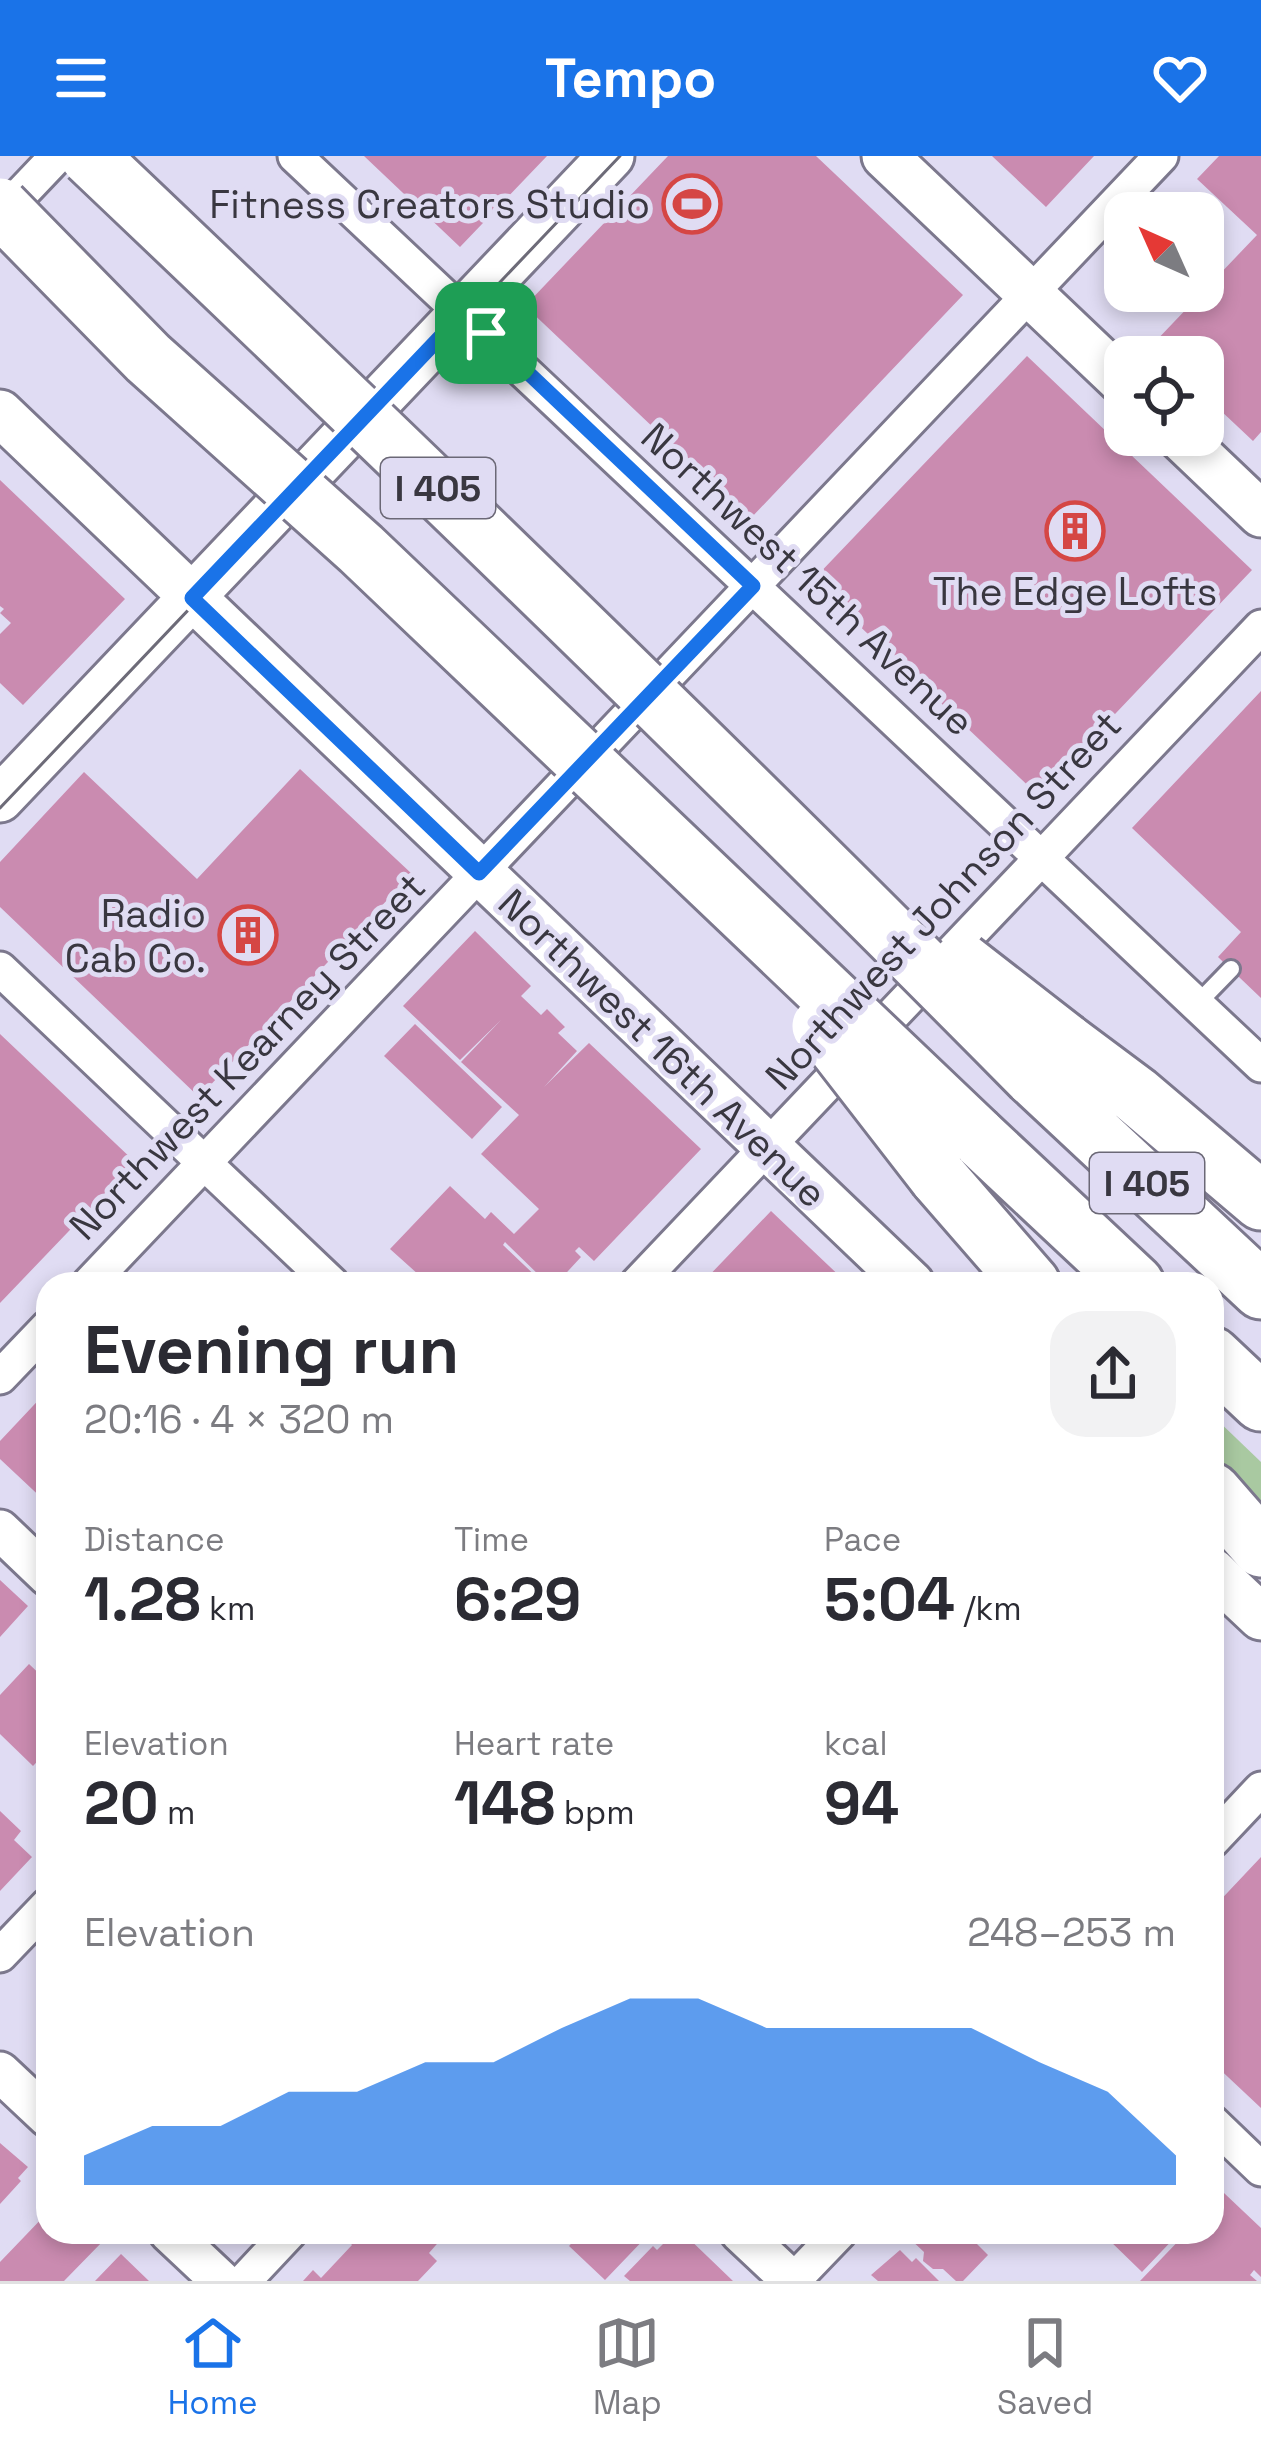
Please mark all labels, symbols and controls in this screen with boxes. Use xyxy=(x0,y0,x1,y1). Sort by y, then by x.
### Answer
text: Tempo xyxy=(545,44,716,113)
icon: menu xyxy=(48,45,114,111)
icon: heart xyxy=(1147,45,1213,111)
sports icon: Fitness Creators Studio xyxy=(661,173,723,235)
place label: Fitness Creators Studio xyxy=(209,180,650,229)
north arrow xyxy=(1104,192,1224,312)
map controls xyxy=(1104,192,1224,456)
pin xyxy=(435,282,537,384)
icon: arrive xyxy=(453,300,519,366)
button: locate xyxy=(1104,336,1224,456)
street label: Northwest 15th Avenue xyxy=(631,412,984,746)
road number: I 405 xyxy=(381,458,495,518)
building icon: The Edge Lofts xyxy=(1044,500,1106,562)
place label: The Edge Lofts xyxy=(933,567,1217,616)
street label: Northwest Johnson Street xyxy=(755,701,1132,1100)
street label: Northwest Kearney Street xyxy=(59,862,436,1250)
street label: Northwest 16th Avenue xyxy=(488,879,837,1218)
place label: Radio Cab Co. xyxy=(65,889,206,983)
building icon: Radio Cab Co. xyxy=(217,904,279,966)
road number: I 405 xyxy=(1090,1153,1204,1213)
text: Evening run xyxy=(84,1308,459,1392)
button: share xyxy=(1050,1311,1176,1437)
text: 20:16 · 4 × 320 m xyxy=(84,1395,394,1444)
text: Distance xyxy=(84,1519,225,1561)
text: Time xyxy=(454,1519,529,1561)
text: Pace xyxy=(824,1519,901,1561)
text: 1.28 xyxy=(84,1561,201,1638)
text: 6:29 xyxy=(454,1561,581,1638)
text: 5:04 xyxy=(824,1561,955,1638)
text: km xyxy=(201,1588,255,1630)
text: /km xyxy=(955,1588,1022,1630)
text: Elevation xyxy=(84,1723,229,1765)
text: Heart rate xyxy=(454,1723,614,1765)
text: kcal xyxy=(824,1723,888,1765)
text: 20 xyxy=(84,1765,159,1842)
text: 148 xyxy=(454,1765,555,1842)
text: 94 xyxy=(824,1765,899,1842)
text: m xyxy=(159,1792,195,1834)
text: bpm xyxy=(555,1792,635,1834)
text: Elevation xyxy=(84,1908,255,1957)
text: 248–253 m xyxy=(967,1908,1176,1957)
tab: Home xyxy=(168,2310,258,2424)
tab: Map xyxy=(593,2310,662,2424)
tab: Saved xyxy=(997,2310,1093,2424)

